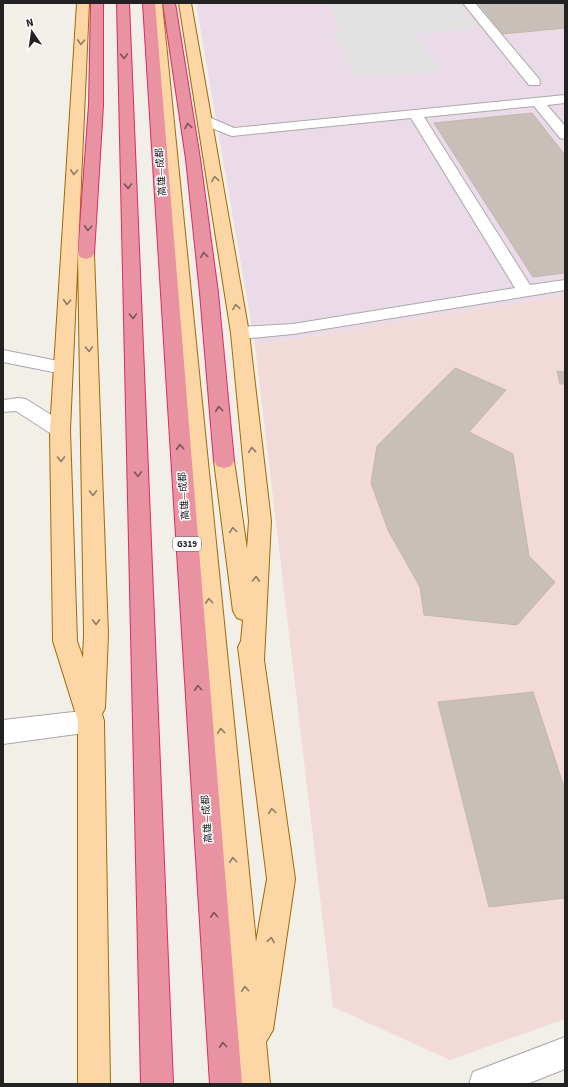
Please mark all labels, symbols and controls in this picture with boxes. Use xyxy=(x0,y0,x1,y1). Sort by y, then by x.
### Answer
north arrow xyxy=(12,12,52,52)
text: N xyxy=(25,15,35,31)
one-way arrow xyxy=(77,39,85,45)
one-way arrow xyxy=(120,53,129,59)
one-way arrow xyxy=(184,123,193,129)
street label: 高雄—成都 xyxy=(152,148,170,196)
one-way arrow xyxy=(70,169,78,175)
one-way arrow xyxy=(211,176,220,182)
one-way arrow xyxy=(124,183,133,189)
one-way arrow xyxy=(84,225,92,231)
one-way arrow xyxy=(200,252,209,258)
one-way arrow xyxy=(63,299,71,305)
one-way arrow xyxy=(232,304,241,310)
one-way arrow xyxy=(128,313,137,319)
one-way arrow xyxy=(85,346,94,352)
one-way arrow xyxy=(215,406,224,412)
one-way arrow xyxy=(176,444,185,450)
one-way arrow xyxy=(248,447,257,453)
one-way arrow xyxy=(56,456,65,462)
one-way arrow xyxy=(133,471,142,477)
street label: 高雄—成都 xyxy=(175,472,193,520)
one-way arrow xyxy=(89,490,97,496)
one-way arrow xyxy=(229,527,238,533)
road number: G319 xyxy=(173,537,201,551)
one-way arrow xyxy=(252,576,261,582)
one-way arrow xyxy=(205,598,214,604)
one-way arrow xyxy=(91,619,100,625)
one-way arrow xyxy=(193,685,202,691)
one-way arrow xyxy=(217,727,226,734)
street label: 高雄—成都 xyxy=(198,795,216,843)
one-way arrow xyxy=(268,808,277,814)
one-way arrow xyxy=(228,857,237,863)
one-way arrow xyxy=(209,912,218,918)
one-way arrow xyxy=(266,937,275,943)
one-way arrow xyxy=(241,986,250,992)
one-way arrow xyxy=(219,1042,228,1048)

